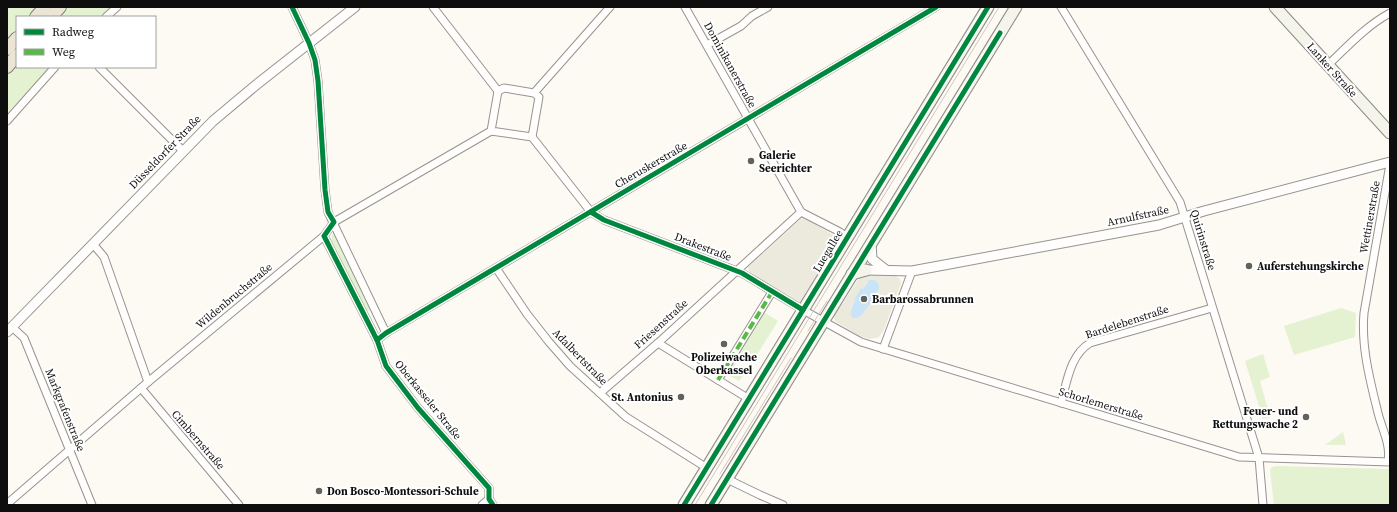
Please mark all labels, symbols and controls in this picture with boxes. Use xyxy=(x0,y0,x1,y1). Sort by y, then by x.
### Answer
legend xyxy=(16,16,156,68)
street label: Dominikanerstraße xyxy=(700,19,760,111)
text: Radweg xyxy=(52,24,94,40)
street label: Lanker Straße xyxy=(1303,39,1361,101)
text: Weg xyxy=(52,44,75,60)
street label: Düsseldorfer Straße xyxy=(126,111,204,192)
street label: Cheruskerstraße xyxy=(612,138,690,192)
place label: Galerie Seerichter xyxy=(759,148,813,176)
marker: Galerie Seerichter xyxy=(746,156,756,166)
street label: Wettinerstraße xyxy=(1356,179,1384,254)
street label: Arnulfstraße xyxy=(1106,202,1171,230)
street label: Quirinstraße xyxy=(1187,208,1219,273)
street label: Luegallee xyxy=(809,227,847,275)
street label: Drakestraße xyxy=(672,229,734,265)
street label: Wildenbruchstraße xyxy=(193,259,276,332)
place label: Auferstehungskirche xyxy=(1257,259,1364,274)
marker: Auferstehungskirche xyxy=(1244,261,1254,271)
place label: Barbarossabrunnen xyxy=(872,292,974,307)
marker: Barbarossabrunnen xyxy=(859,294,869,304)
street label: Friesenstraße xyxy=(631,296,691,352)
street label: Bardelebenstraße xyxy=(1083,301,1171,343)
street label: Adalbertstraße xyxy=(549,326,611,389)
marker: Polizeiwache Oberkassel xyxy=(719,339,729,349)
place label: Polizeiwache Oberkassel xyxy=(691,350,757,378)
street label: Oberkasseler Straße xyxy=(391,357,465,443)
street label: Markgrafenstraße xyxy=(42,366,89,454)
street label: Schorlemerstraße xyxy=(1057,384,1145,424)
place label: St. Antonius xyxy=(611,390,673,405)
marker: St. Antonius xyxy=(676,392,686,402)
place label: Feuer- und Rettungswache 2 xyxy=(1212,404,1298,432)
street label: Cimbernstraße xyxy=(168,407,228,473)
marker: Feuer- und Rettungswache 2 xyxy=(1301,412,1311,422)
place label: Don Bosco-Montessori-Schule xyxy=(327,484,479,499)
marker: Don Bosco-Montessori-Schule xyxy=(314,486,324,496)

